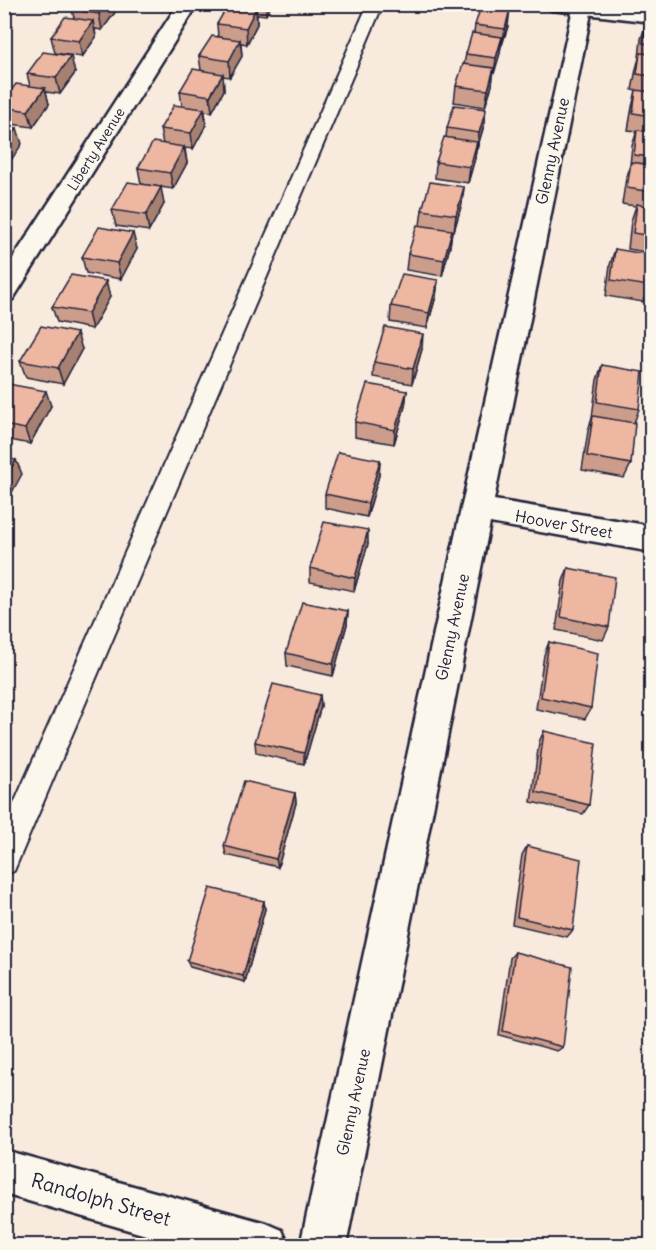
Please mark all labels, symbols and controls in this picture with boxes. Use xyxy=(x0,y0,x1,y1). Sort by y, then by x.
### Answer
street label: Glenny Avenue xyxy=(531,96,573,206)
street label: Liberty Avenue xyxy=(63,104,129,194)
street label: Hoover Street xyxy=(514,506,615,543)
street label: Glenny Avenue xyxy=(431,572,473,682)
street label: Glenny Avenue xyxy=(332,1047,374,1157)
street label: Randolph Street xyxy=(28,1167,174,1231)

